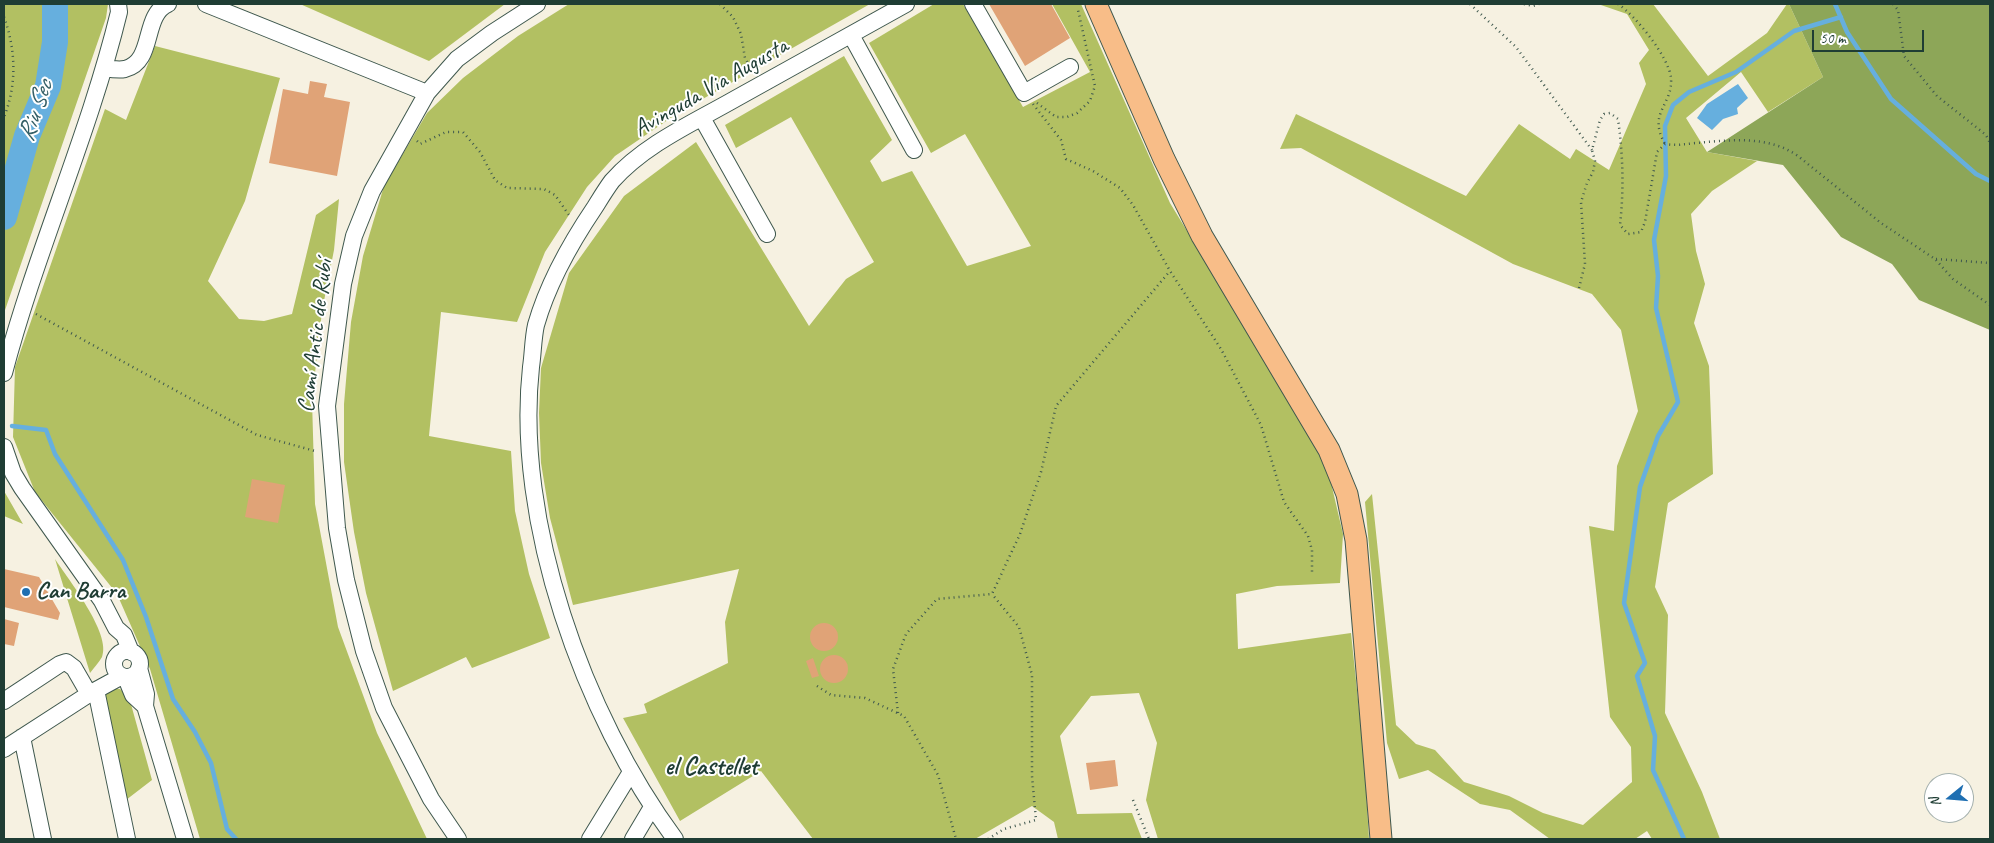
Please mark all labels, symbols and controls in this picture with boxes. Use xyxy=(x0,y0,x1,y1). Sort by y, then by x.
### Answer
scale bar xyxy=(1814,20,1926,52)
text: 50 m xyxy=(1820,29,1846,48)
street label: Avinguda Via Augusta xyxy=(629,32,793,144)
water label: Riu Sec xyxy=(12,77,60,145)
street label: Camí Antic de Rubí xyxy=(292,258,340,414)
place label: Can Barra xyxy=(36,578,125,606)
marker: Can Barra xyxy=(20,586,32,598)
district label: el Castellet xyxy=(664,752,758,782)
north arrow xyxy=(1924,773,1974,823)
text: N xyxy=(1926,796,1945,809)

